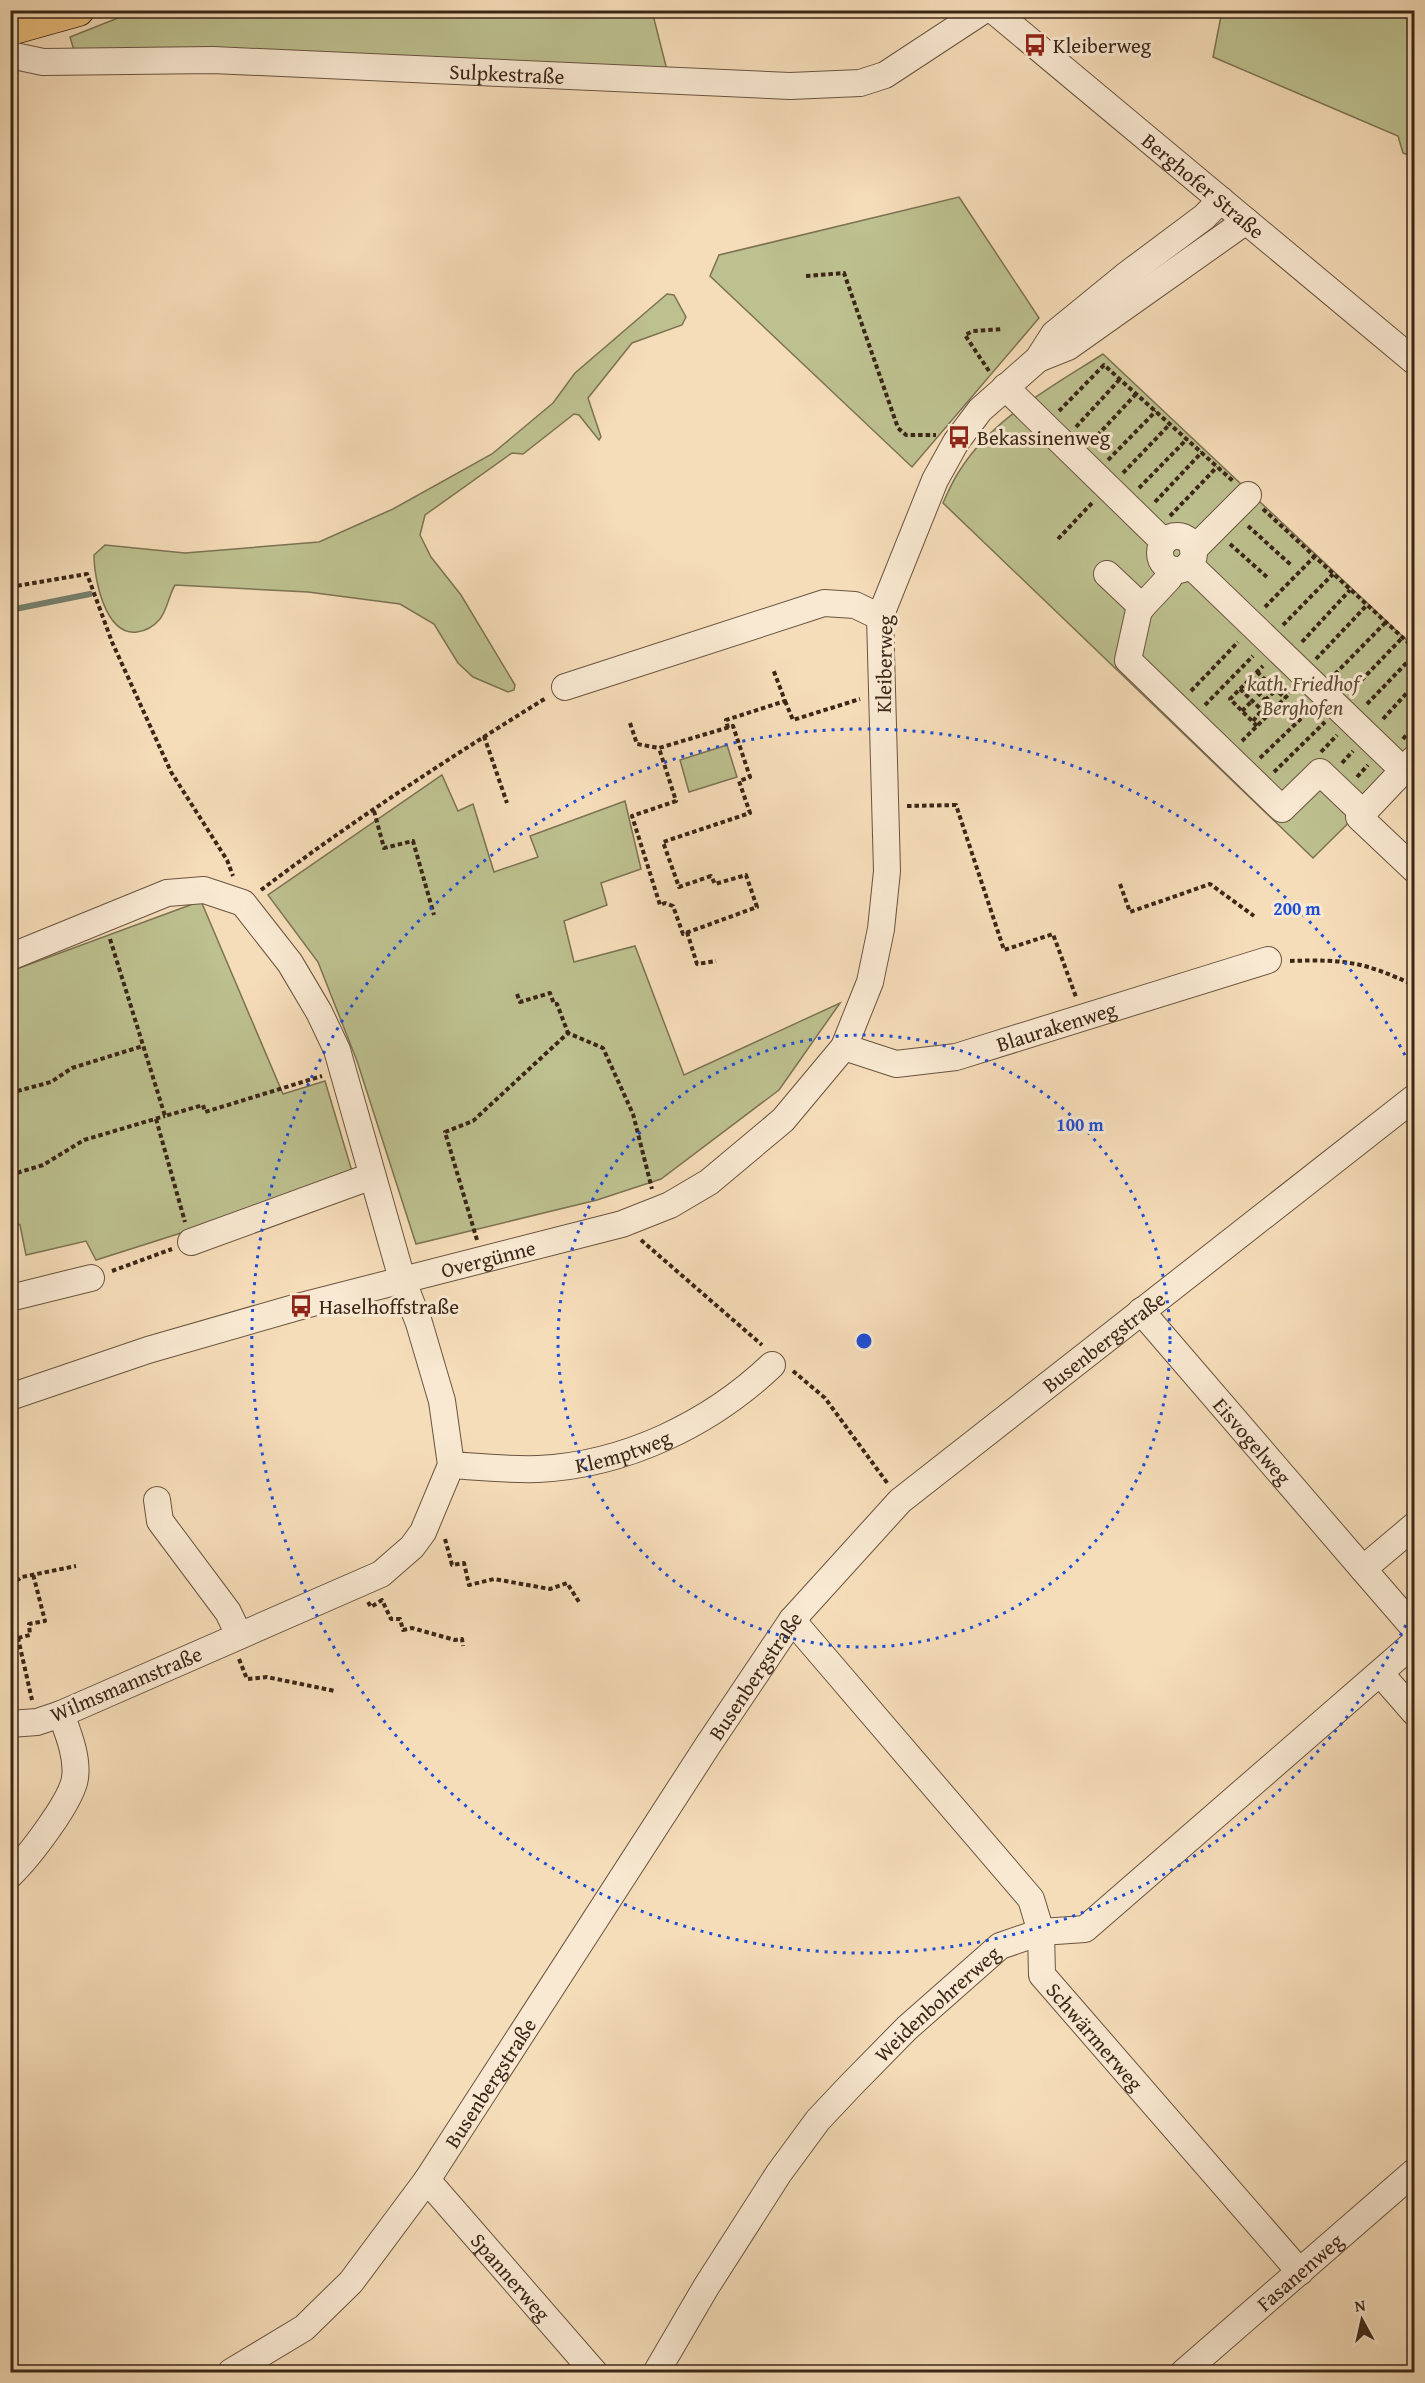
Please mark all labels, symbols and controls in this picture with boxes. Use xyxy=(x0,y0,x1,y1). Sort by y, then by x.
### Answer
place label: Kleiberweg xyxy=(1053,30,1152,61)
bus stop icon: Kleiberweg xyxy=(1022,32,1048,58)
street label: Sulpkestraße xyxy=(449,55,565,91)
street label: Berghofer Straße xyxy=(1135,125,1272,246)
place label: Bekassinenweg xyxy=(977,422,1111,453)
bus stop icon: Bekassinenweg xyxy=(946,424,972,450)
street label: Kleiberweg xyxy=(868,614,900,713)
park label: kath. Friedhof Berghofen xyxy=(1247,668,1363,723)
text: 200 m xyxy=(1273,895,1321,922)
street label: Blaurakenweg xyxy=(992,992,1121,1059)
text: 100 m xyxy=(1056,1111,1104,1138)
street label: Overgünne xyxy=(437,1231,539,1285)
street label: Busenbergstraße xyxy=(1035,1283,1172,1400)
place label: Haselhoffstraße xyxy=(319,1291,459,1322)
bus stop icon: Haselhoffstraße xyxy=(288,1293,314,1319)
centre of rings xyxy=(854,1331,874,1351)
street label: Eisvogelweg xyxy=(1206,1390,1299,1492)
street label: Klemptweg xyxy=(572,1421,676,1480)
street label: Busenbergstraße xyxy=(700,1604,809,1746)
street label: Wilmsmannstraße xyxy=(45,1638,207,1730)
street label: Weidenbohrerweg xyxy=(867,1937,1007,2069)
street label: Schwärmerweg xyxy=(1039,1975,1152,2098)
street label: Busenbergstraße xyxy=(436,2011,543,2154)
street label: Spannerweg xyxy=(464,2225,559,2328)
street label: Fasanenweg xyxy=(1249,2225,1350,2318)
north arrow xyxy=(1332,2290,1392,2350)
text: N xyxy=(1353,2292,1367,2318)

